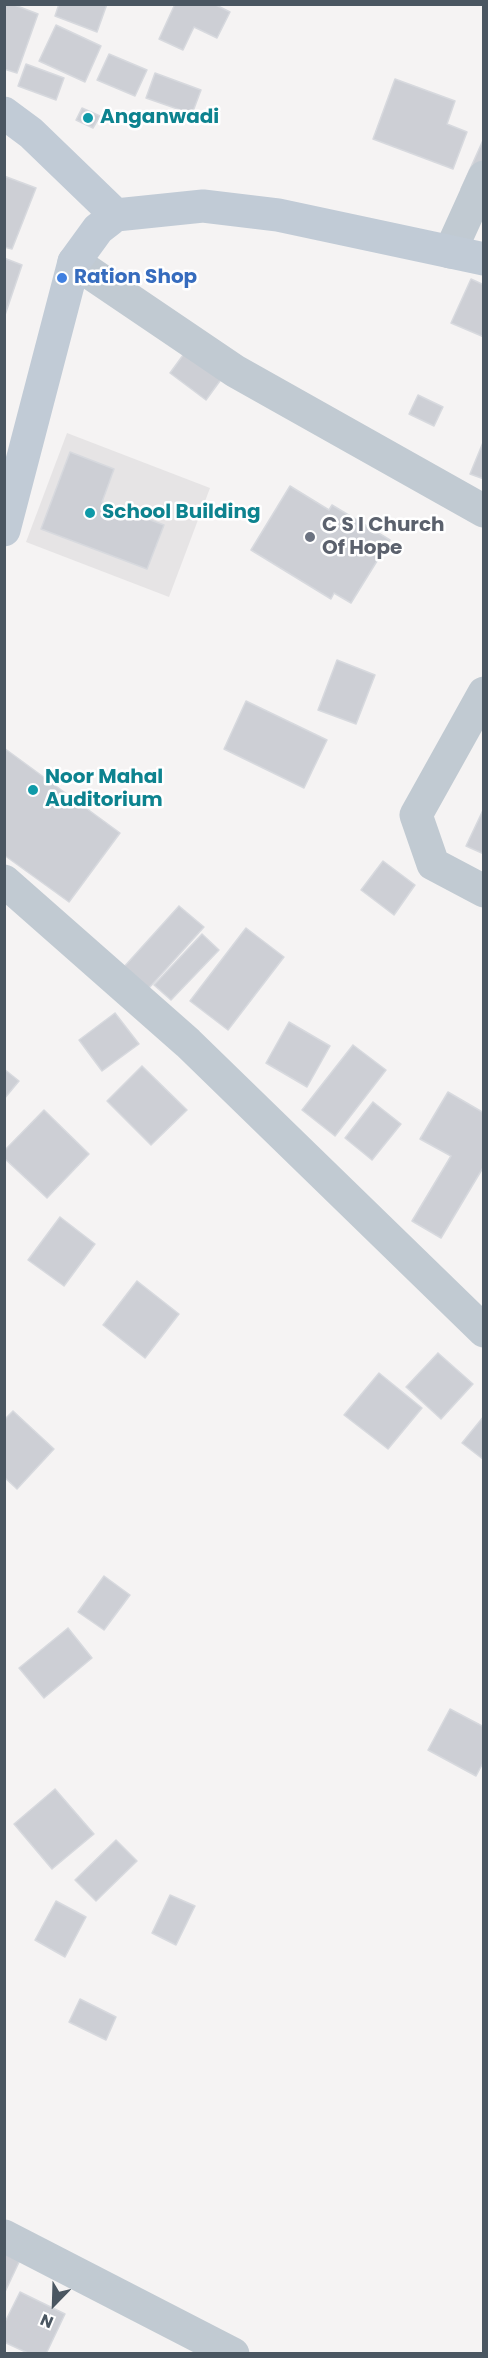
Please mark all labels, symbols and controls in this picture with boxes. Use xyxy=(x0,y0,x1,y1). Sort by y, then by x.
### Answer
place label: Anganwadi xyxy=(100,106,219,130)
marker: Anganwadi xyxy=(81,111,95,125)
place label: Ration Shop xyxy=(74,266,197,290)
marker: Ration Shop xyxy=(55,271,69,285)
place label: School Building xyxy=(102,501,260,525)
marker: School Building xyxy=(83,506,97,520)
place label: C S I Church Of Hope xyxy=(322,514,444,561)
marker: C S I Church Of Hope xyxy=(303,530,317,544)
place label: Noor Mahal Auditorium xyxy=(45,766,163,813)
marker: Noor Mahal Auditorium xyxy=(26,783,40,797)
north arrow xyxy=(24,2274,84,2334)
text: N xyxy=(37,2308,57,2334)

